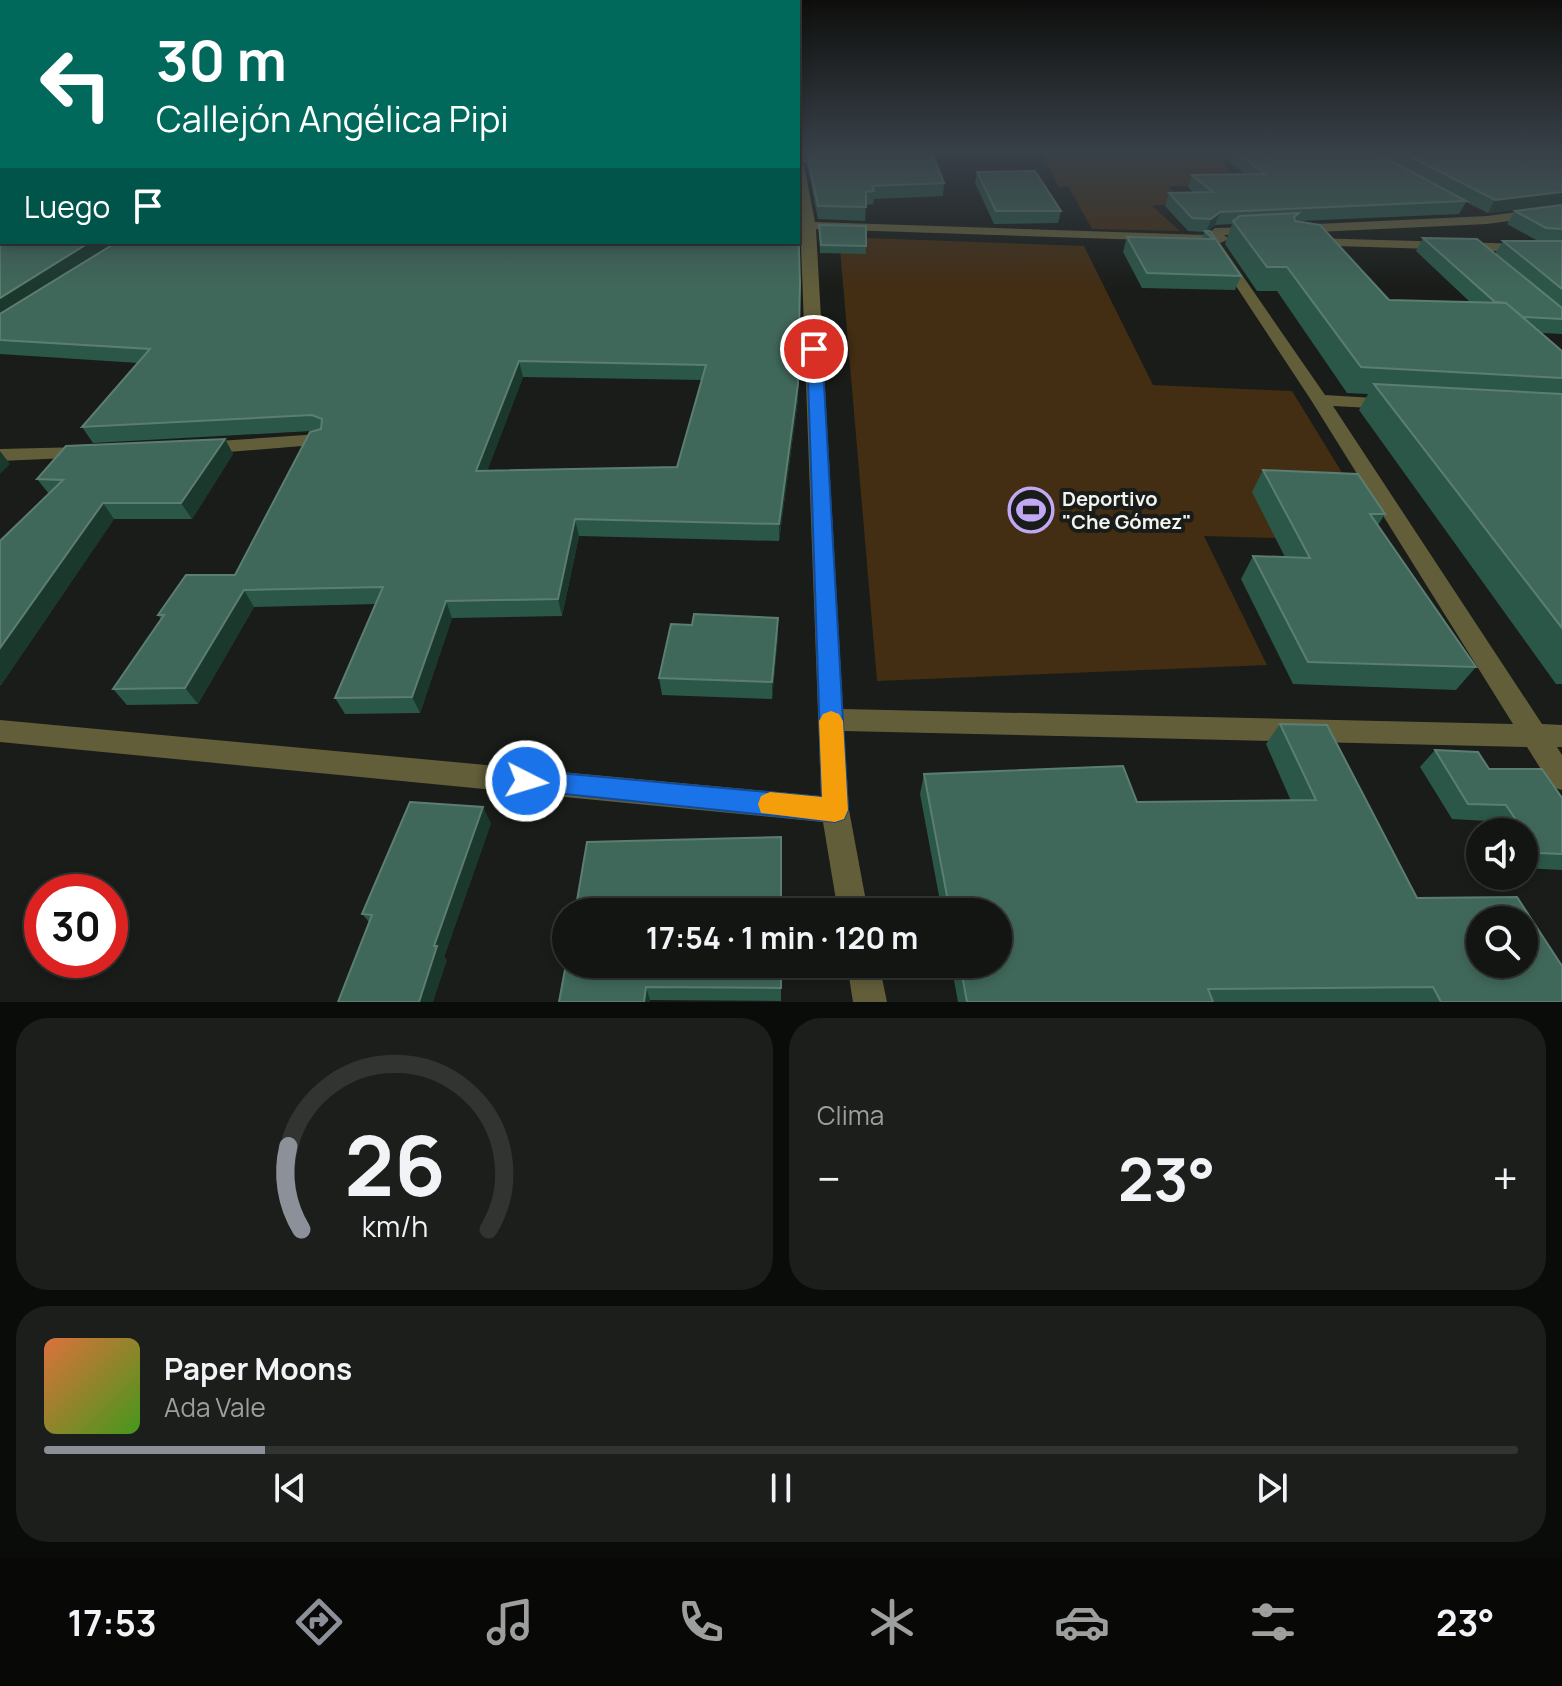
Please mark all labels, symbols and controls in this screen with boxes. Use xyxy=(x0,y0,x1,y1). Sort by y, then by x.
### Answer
text: 30 m xyxy=(156,21,287,98)
icon: left xyxy=(24,32,128,136)
text: Callejón Angélica Pipi xyxy=(156,94,509,143)
icon: arrive xyxy=(126,184,170,228)
text: Luego xyxy=(24,186,110,227)
pin xyxy=(780,315,848,383)
icon: arrive xyxy=(792,327,836,371)
place label: Deportivo "Che Gómez" xyxy=(1062,485,1192,535)
sports icon: Deportivo "Che Gómez" xyxy=(1007,486,1055,534)
position arrow xyxy=(484,739,568,823)
map controls xyxy=(1466,818,1538,978)
button: sound xyxy=(1466,818,1538,890)
speed limit sign: 30 xyxy=(24,874,128,978)
button: search xyxy=(1466,906,1538,978)
text: 17:54 · 1 min · 120 m xyxy=(646,917,918,958)
text: Clima xyxy=(817,1097,884,1133)
text: 26 xyxy=(344,1107,445,1221)
text: 23° xyxy=(1118,1137,1216,1219)
text: − xyxy=(817,1148,841,1208)
text: + xyxy=(1493,1148,1518,1208)
text: km/h xyxy=(361,1207,428,1246)
text: Paper Moons xyxy=(164,1348,352,1389)
text: Ada Vale xyxy=(164,1389,266,1425)
icon: previous xyxy=(268,1466,312,1510)
icon: pause xyxy=(759,1466,803,1510)
icon: next xyxy=(1250,1466,1294,1510)
icon: directions xyxy=(291,1594,347,1650)
icon: music xyxy=(482,1594,538,1650)
icon: phone xyxy=(673,1594,729,1650)
icon: climate xyxy=(864,1594,920,1650)
icon: car xyxy=(1054,1594,1110,1650)
icon: filters xyxy=(1245,1594,1301,1650)
text: 17:53 xyxy=(67,1598,157,1647)
text: 23° xyxy=(1436,1598,1495,1647)

